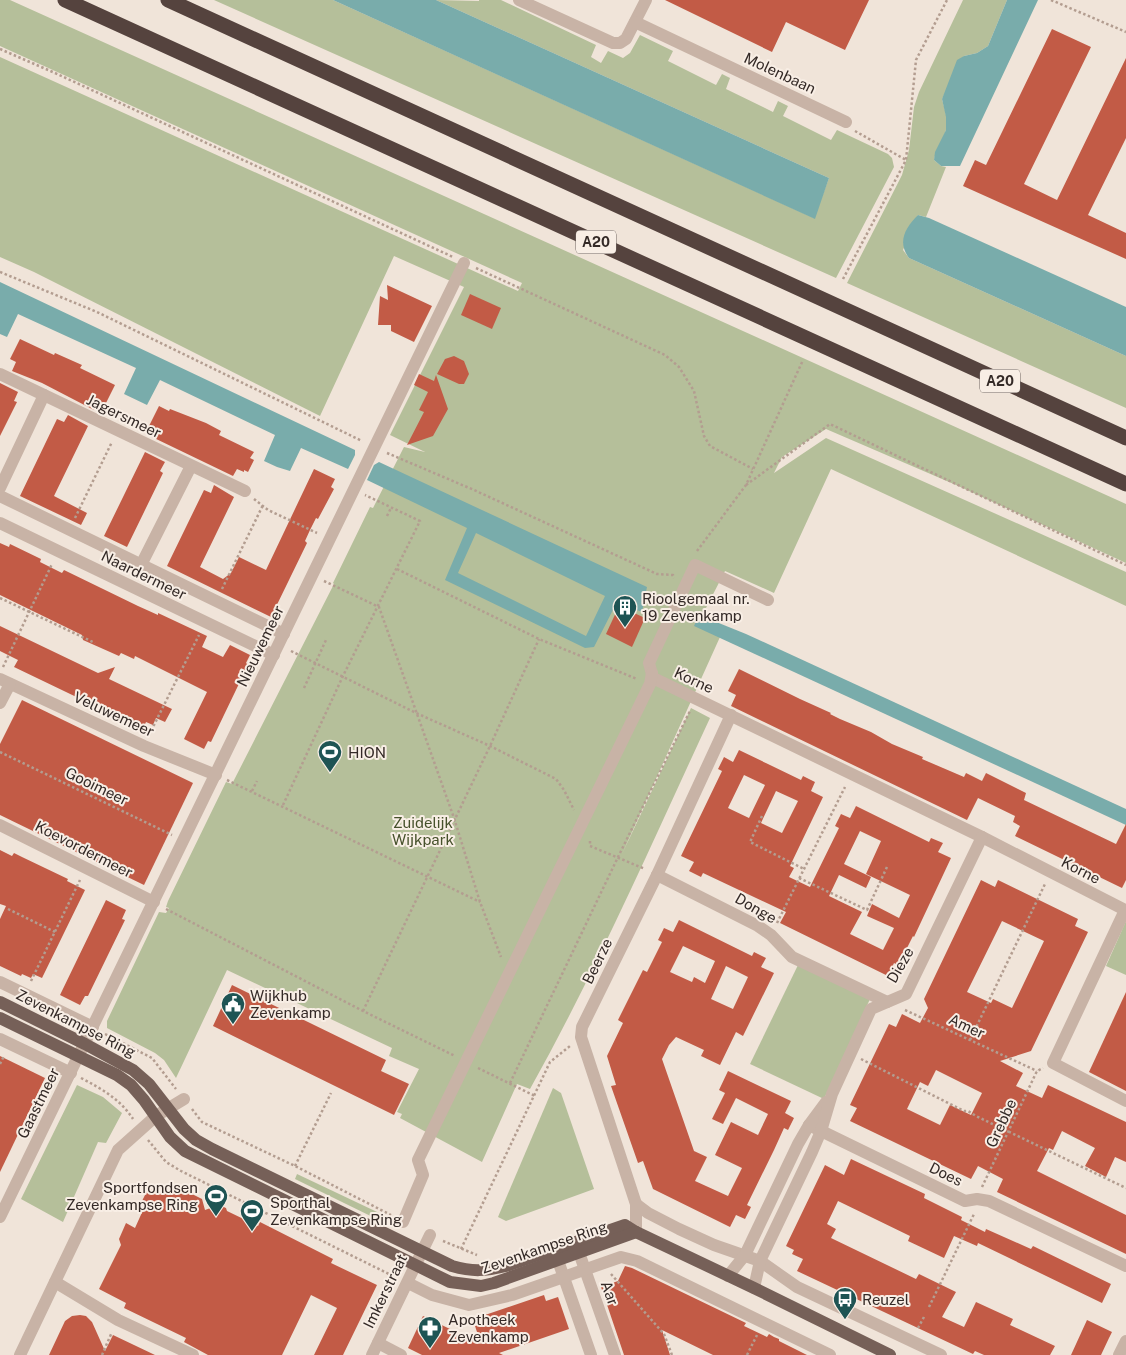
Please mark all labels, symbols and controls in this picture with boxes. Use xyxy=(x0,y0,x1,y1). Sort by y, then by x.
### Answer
street label: Molenbaan xyxy=(741,49,819,97)
road number: A20 xyxy=(576,230,616,253)
road number: A20 xyxy=(980,370,1020,392)
street label: Jagersmeer xyxy=(84,391,164,441)
street label: Naardermeer xyxy=(99,547,190,603)
place label: Rioolgemaal nr. 19 Zevenkamp xyxy=(642,590,750,624)
building icon: Rioolgemaal nr. 19 Zevenkamp xyxy=(612,594,638,628)
street label: Nieuwemeer xyxy=(233,603,287,689)
street label: Korne xyxy=(672,664,716,696)
street label: Veluwemeer xyxy=(71,688,157,740)
sports icon: HION xyxy=(317,739,343,773)
place label: HION xyxy=(348,744,386,761)
street label: Gooimeer xyxy=(63,764,131,809)
park label: Zuidelijk Wijkpark xyxy=(392,814,454,848)
street label: Koevordermeer xyxy=(32,817,136,881)
street label: Korne xyxy=(1059,853,1103,887)
street label: Donge xyxy=(732,889,780,927)
street label: Beerze xyxy=(579,935,615,987)
street label: Dieze xyxy=(883,944,917,986)
street label: Zevenkampse Ring xyxy=(13,985,139,1061)
place label: Wijkhub Zevenkamp xyxy=(250,987,331,1021)
public building icon: Wijkhub Zevenkamp xyxy=(220,991,246,1025)
street label: Amer xyxy=(946,1010,988,1042)
street label: Gaastmeer xyxy=(14,1065,62,1141)
street label: Grebbe xyxy=(982,1096,1020,1150)
street label: Does xyxy=(927,1159,965,1189)
place label: Sportfondsen Zevenkampse Ring xyxy=(66,1179,198,1213)
sports icon: Sportfondsen Zevenkampse Ring xyxy=(203,1183,229,1217)
place label: Sporthal Zevenkampse Ring xyxy=(270,1194,402,1228)
sports icon: Sporthal Zevenkampse Ring xyxy=(239,1198,265,1232)
street label: Zevenkampse Ring xyxy=(479,1217,609,1277)
street label: Imkerstraat xyxy=(360,1251,410,1331)
street label: Aar xyxy=(598,1278,622,1308)
bus stop icon: Reuzel xyxy=(832,1286,858,1320)
place label: Reuzel xyxy=(862,1291,909,1308)
place label: Apotheek Zevenkamp xyxy=(448,1311,529,1345)
pharmacy icon: Apotheek Zevenkamp xyxy=(417,1315,443,1349)

